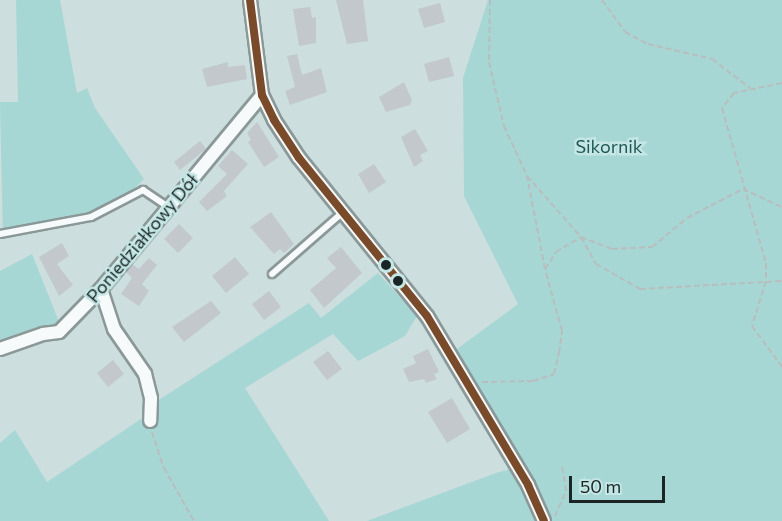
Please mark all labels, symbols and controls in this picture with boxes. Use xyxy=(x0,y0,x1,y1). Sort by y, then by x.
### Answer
park label: Sikornik xyxy=(575,135,643,157)
street label: Poniedziałkowy Dół xyxy=(82,169,202,307)
unlabelled marker xyxy=(380,259,392,271)
unlabelled marker xyxy=(392,275,404,287)
scale bar xyxy=(572,464,668,502)
text: 50 m xyxy=(580,475,621,497)

